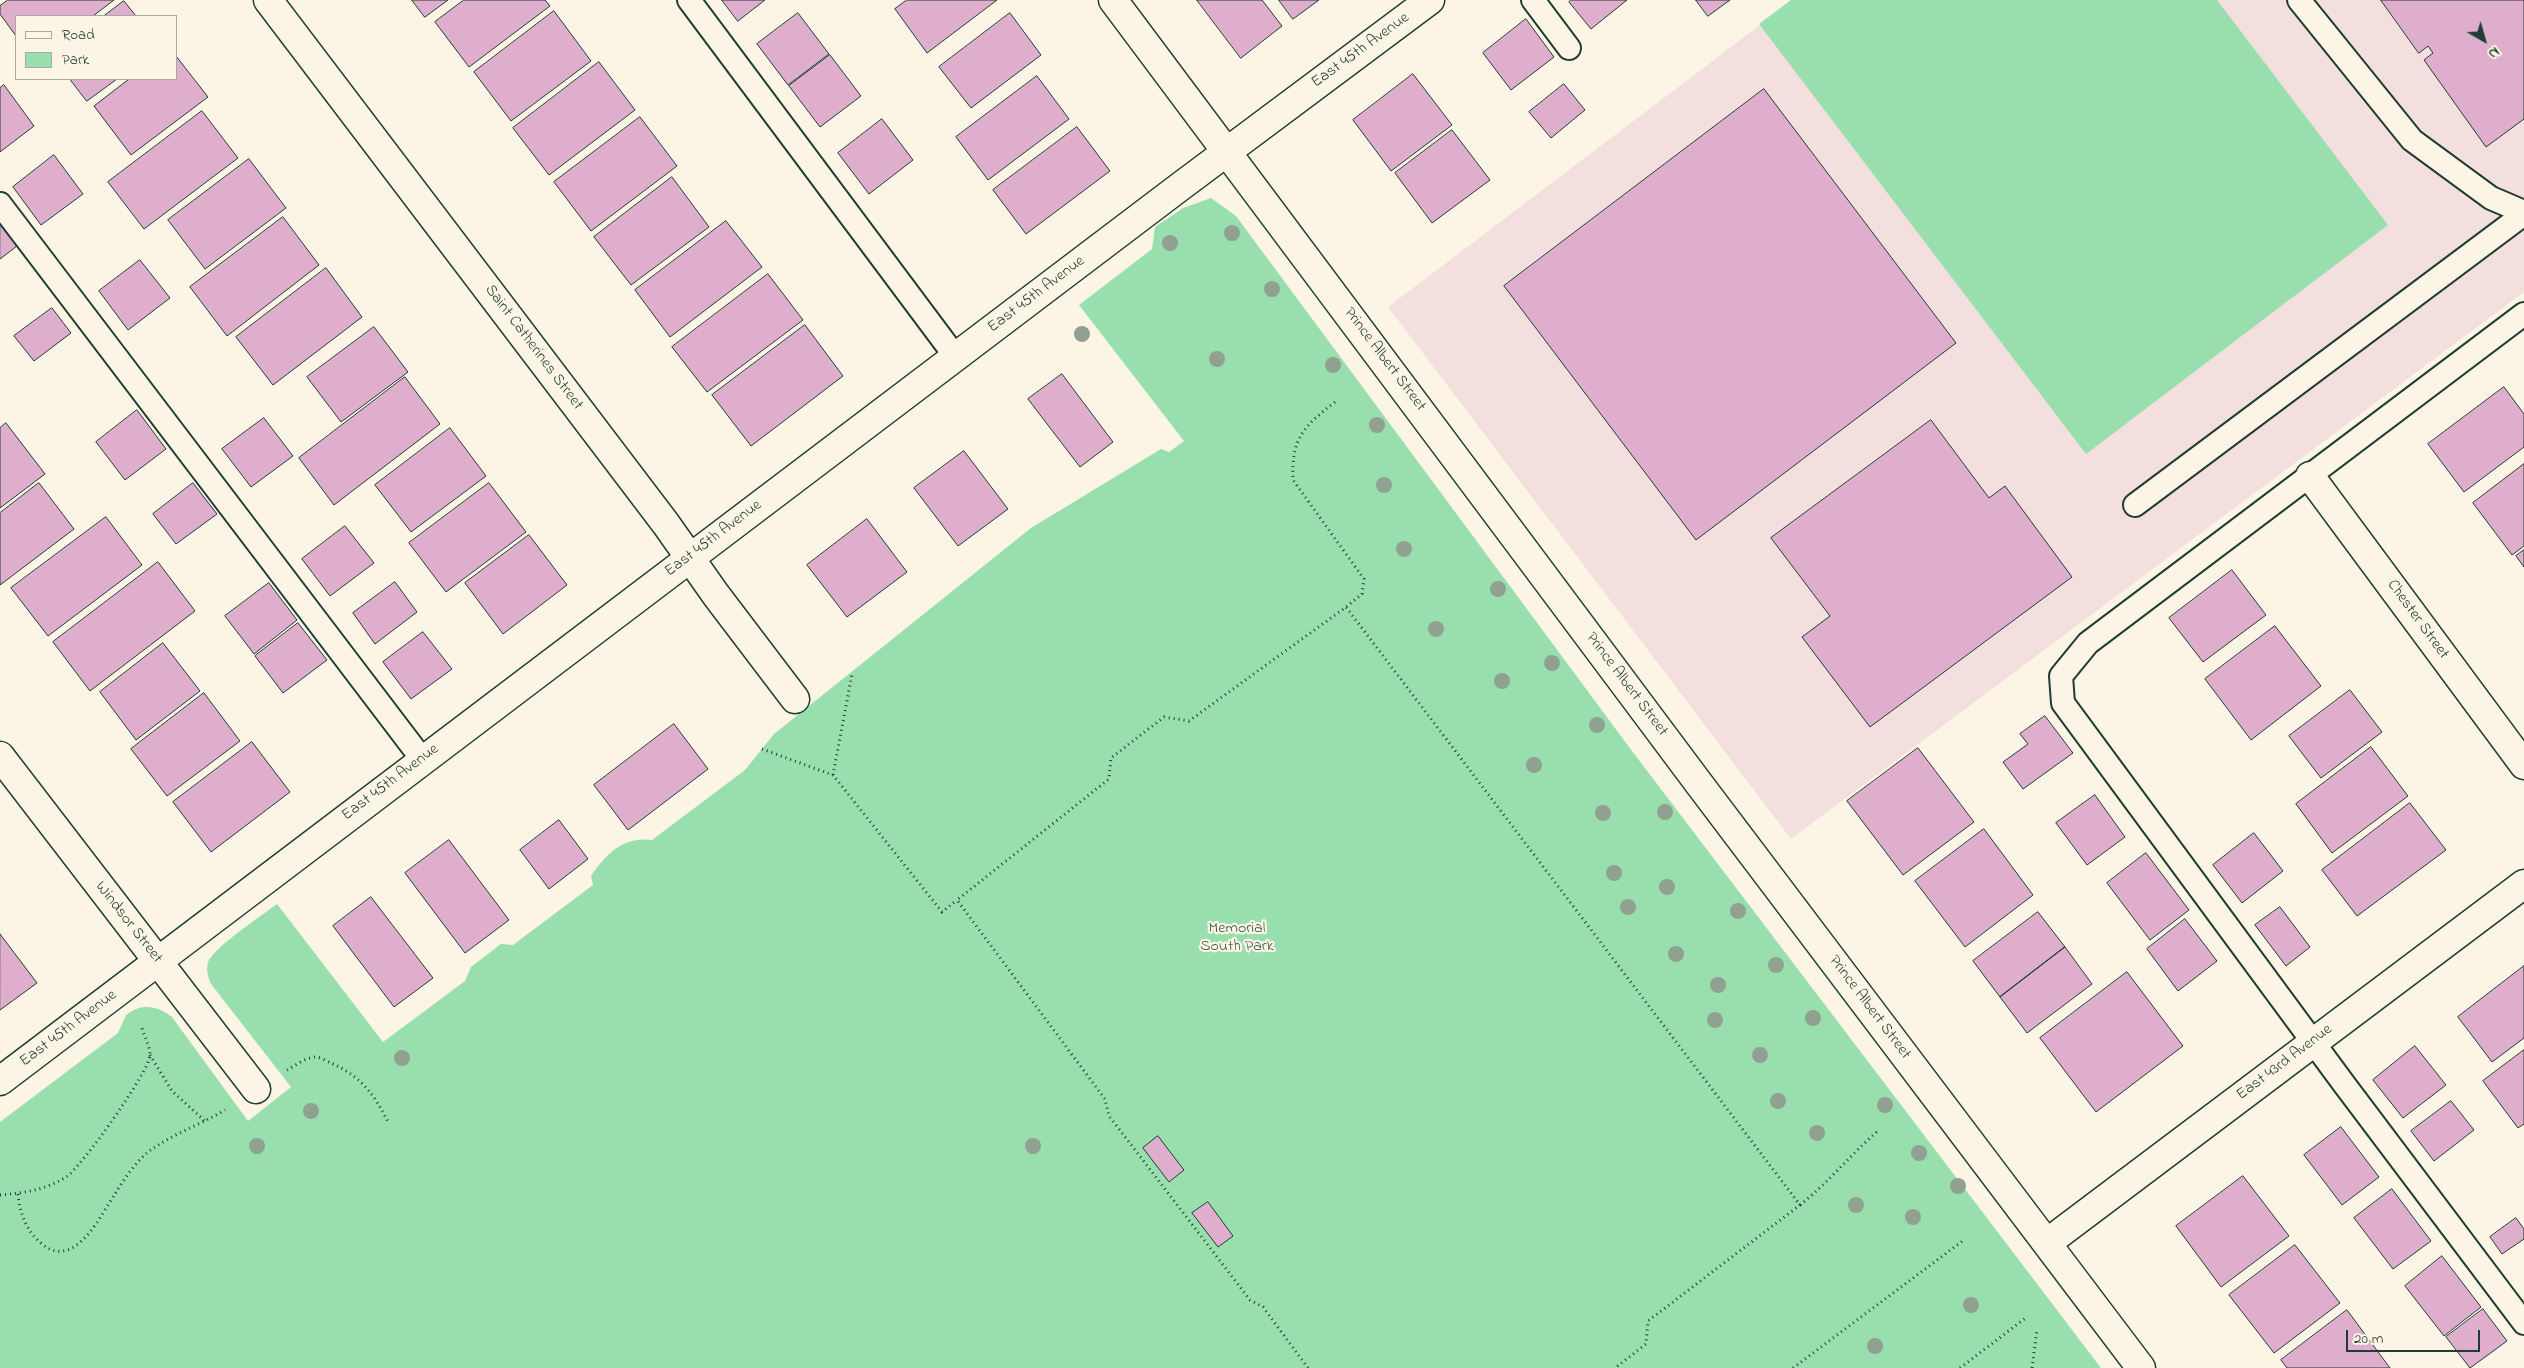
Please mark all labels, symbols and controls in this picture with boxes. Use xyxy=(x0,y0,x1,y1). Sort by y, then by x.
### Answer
street label: East 45th Avenue xyxy=(1308,9,1414,93)
legend xyxy=(15,15,178,80)
north arrow xyxy=(2459,15,2509,65)
text: Road xyxy=(62,24,95,46)
text: N xyxy=(2483,41,2504,63)
text: Park xyxy=(62,49,89,71)
street label: East 45th Avenue xyxy=(985,252,1089,338)
street label: Saint Catherines Street xyxy=(480,282,586,414)
street label: Prince Albert Street xyxy=(1339,304,1429,416)
street label: East 45th Avenue xyxy=(662,496,766,582)
street label: Chester Street xyxy=(2382,577,2452,663)
street label: Prince Albert Street xyxy=(1581,629,1671,741)
street label: East 45th Avenue xyxy=(339,740,443,826)
street label: Windsor Street xyxy=(90,878,166,968)
park label: Memorial South Park xyxy=(1200,919,1274,957)
street label: Prince Albert Street xyxy=(1824,952,1914,1064)
street label: East 45th Avenue xyxy=(17,986,121,1072)
street label: East 43rd Avenue xyxy=(2233,1021,2337,1105)
scale bar xyxy=(2349,1320,2483,1352)
text: 20 m xyxy=(2354,1328,2383,1350)

